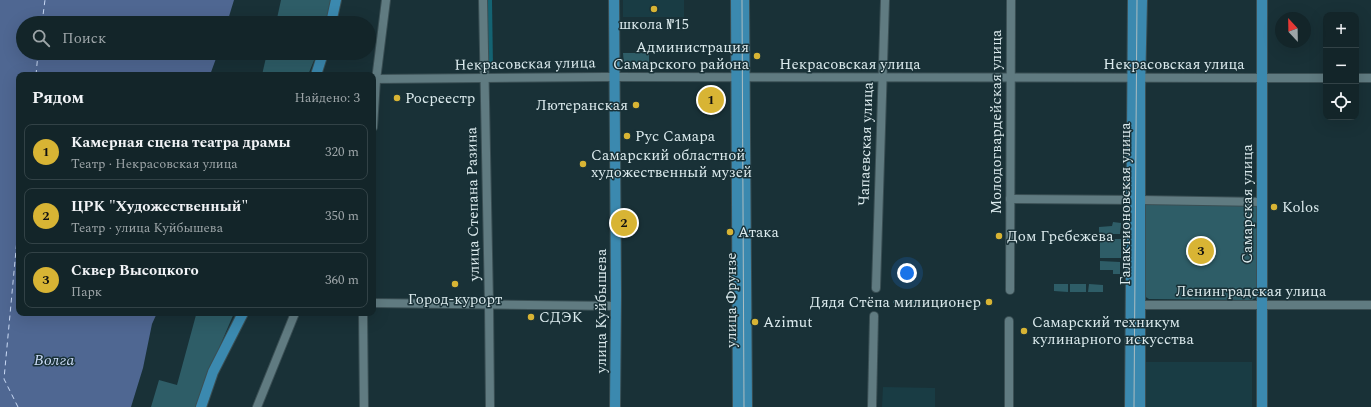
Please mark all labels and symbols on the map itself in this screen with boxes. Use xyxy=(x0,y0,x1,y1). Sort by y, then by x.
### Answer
marker: школа №15 xyxy=(649,4,659,14)
north arrow xyxy=(1275,12,1311,48)
place label: школа №15 xyxy=(619,13,689,36)
street label: Молодогвардейская улица xyxy=(985,29,1008,214)
place label: Администрация Самарского района xyxy=(613,36,750,76)
street label: Некрасовская улица xyxy=(454,51,597,77)
marker: Администрация Самарского района xyxy=(752,51,762,61)
street label: Некрасовская улица xyxy=(779,53,921,76)
street label: Некрасовская улица xyxy=(1103,53,1245,76)
street label: Чапаевская улица xyxy=(852,81,880,206)
pin: 1 xyxy=(698,85,724,115)
place label: Росреестр xyxy=(405,87,475,110)
marker: Росреестр xyxy=(392,93,402,103)
place label: Лютеранская xyxy=(536,94,628,117)
marker: Лютеранская xyxy=(631,100,641,110)
street label: Галактионовская улица xyxy=(1114,122,1137,286)
place label: Рус Самара xyxy=(635,125,716,148)
street label: улица Степана Разина xyxy=(460,126,486,282)
marker: Рус Самара xyxy=(622,131,632,141)
place label: Самарский областной художественный музей xyxy=(591,144,752,184)
street label: Самарская улица xyxy=(1236,144,1259,264)
marker: Самарский областной художественный музей xyxy=(578,159,588,169)
place label: Kolos xyxy=(1282,196,1320,219)
marker: Kolos xyxy=(1269,202,1279,212)
pin: 2 xyxy=(611,208,637,238)
place label: Атака xyxy=(738,221,780,244)
place label: Дом Гребежева xyxy=(1007,225,1114,248)
marker: Атака xyxy=(725,227,735,237)
marker: Дом Гребежева xyxy=(994,231,1004,241)
pin: 3 xyxy=(1188,236,1214,266)
street label: улица Куйбышева xyxy=(590,248,613,374)
street label: улица Фрунзе xyxy=(720,252,743,349)
your location xyxy=(897,263,917,283)
marker: Город-курорт xyxy=(450,279,460,289)
street label: Ленинградская улица xyxy=(1176,280,1327,303)
place label: Город-курорт xyxy=(408,288,502,311)
place label: Дядя Стёпа милиционер xyxy=(810,291,981,314)
marker: Дядя Стёпа милиционер xyxy=(984,297,994,307)
place label: СДЭК xyxy=(539,306,583,329)
place label: Azimut xyxy=(763,311,813,334)
place label: Самарский техникум кулинарного искусства xyxy=(1032,311,1194,351)
marker: СДЭК xyxy=(526,312,536,322)
marker: Azimut xyxy=(750,317,760,327)
marker: Самарский техникум кулинарного искусства xyxy=(1019,326,1029,336)
water label: Волга xyxy=(34,348,74,372)

